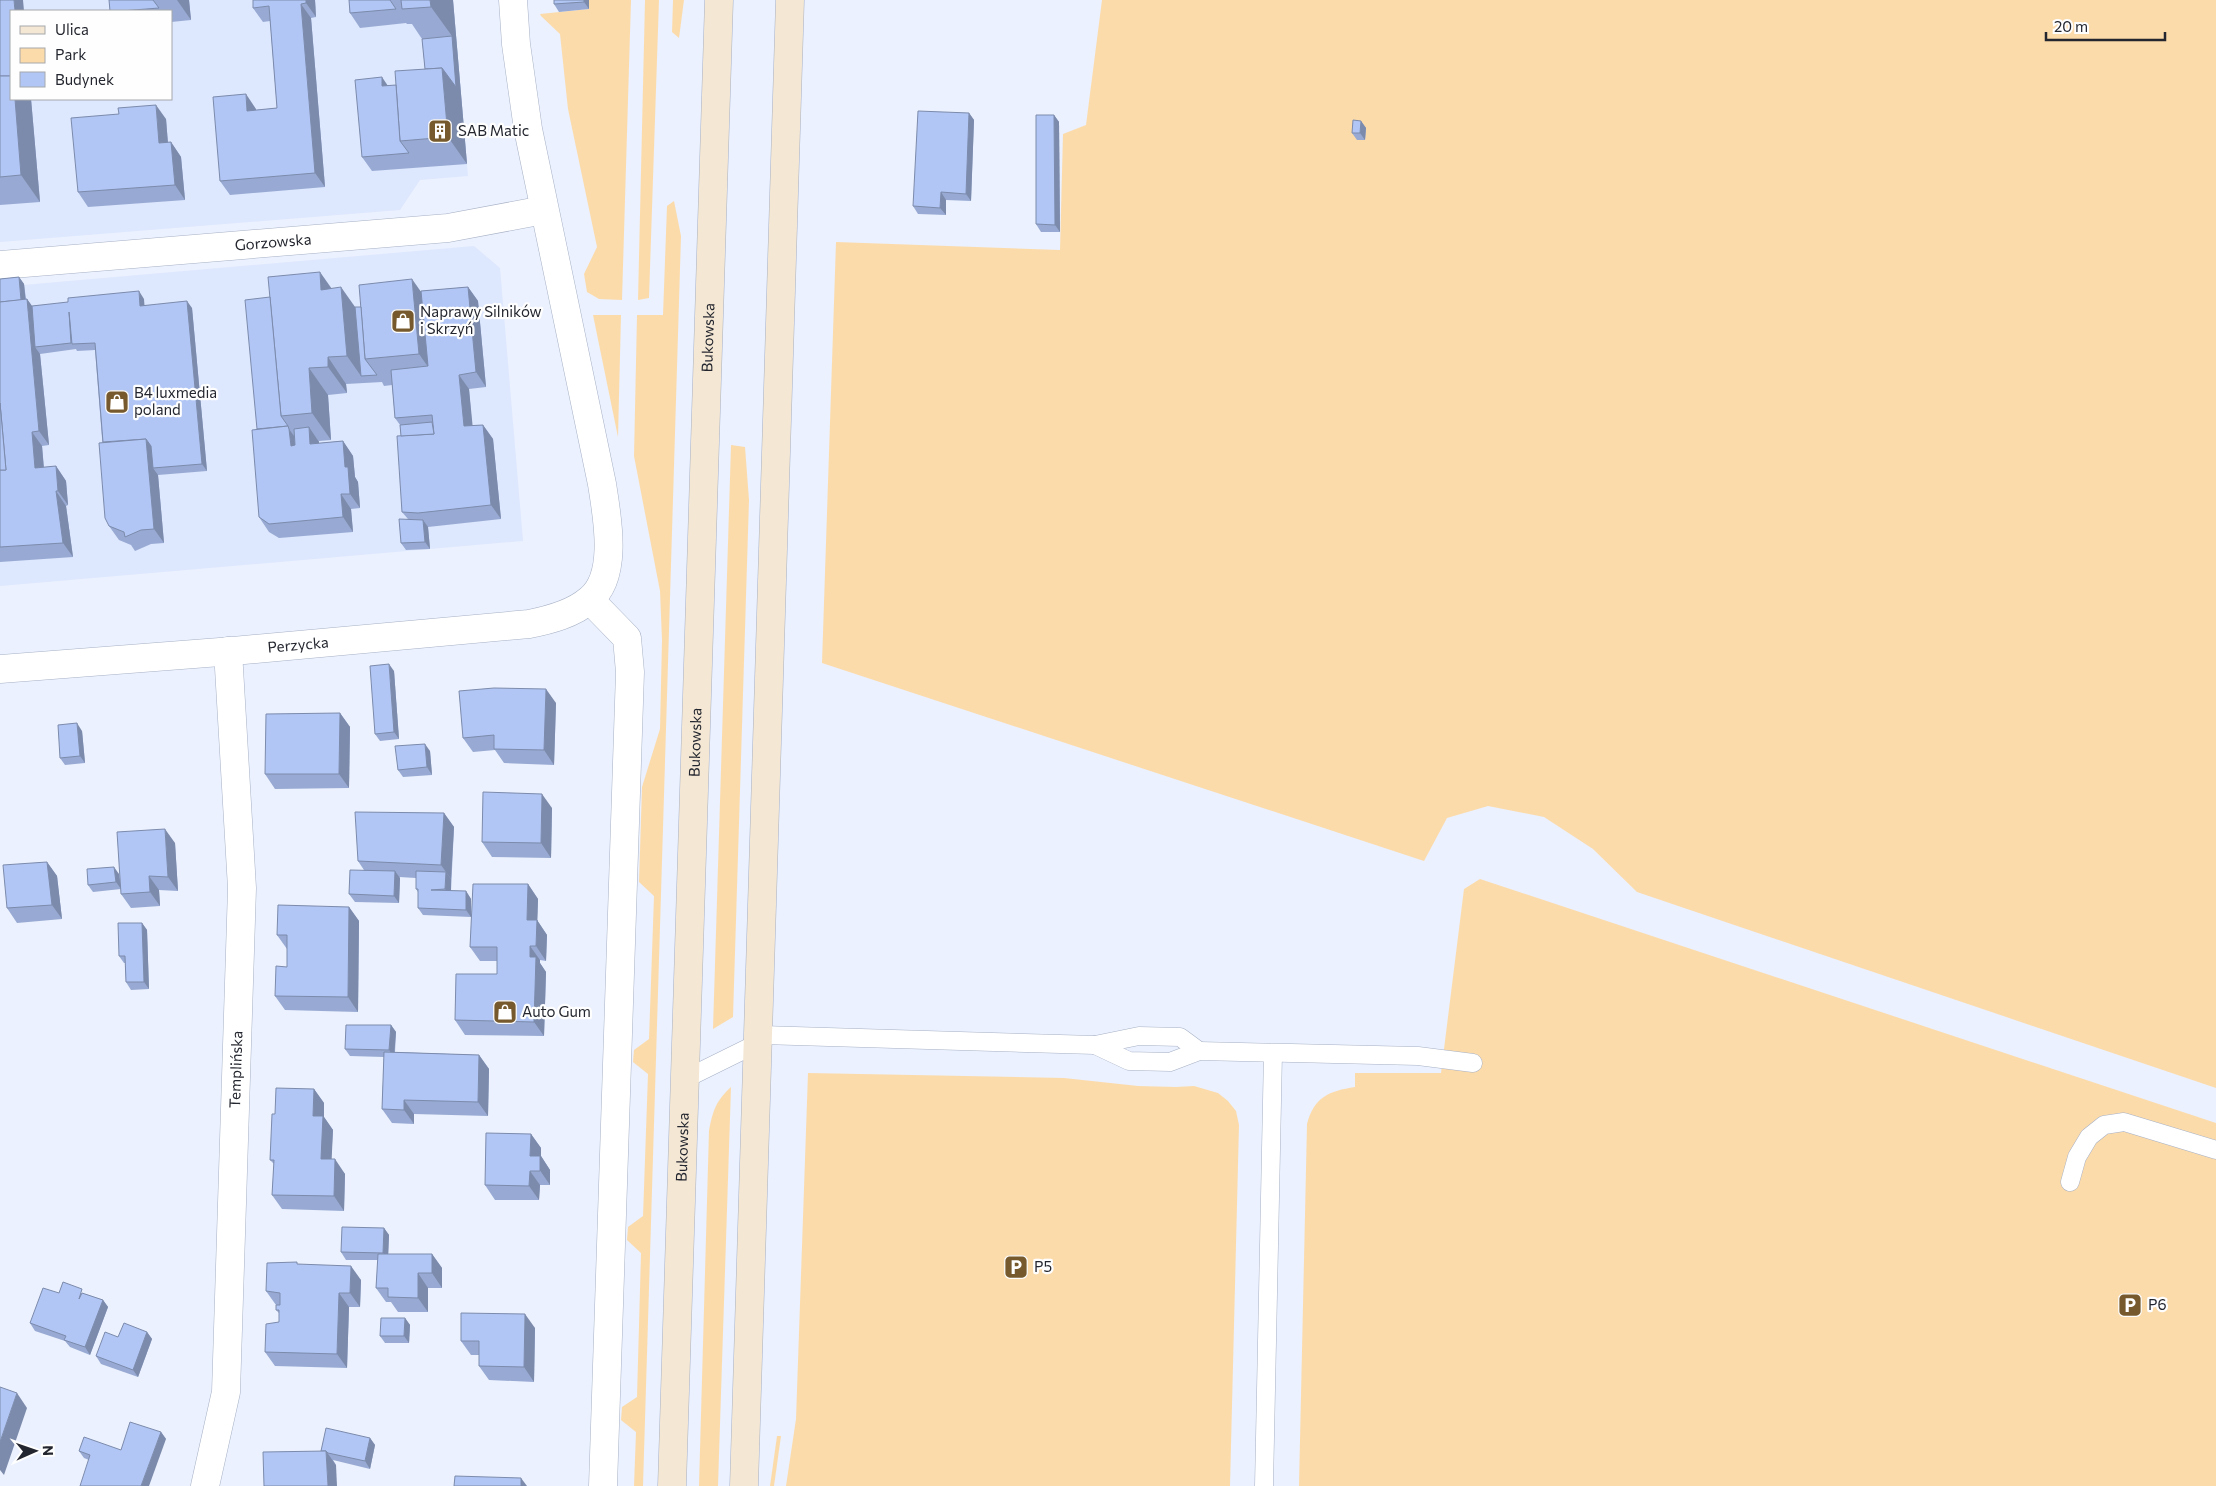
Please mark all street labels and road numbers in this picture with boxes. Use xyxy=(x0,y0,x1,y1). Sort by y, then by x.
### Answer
street label: Gorzowska xyxy=(234,229,312,254)
street label: Bukowska xyxy=(697,303,717,372)
street label: Perzycka xyxy=(267,632,329,656)
street label: Bukowska xyxy=(684,707,705,777)
street label: Templińska xyxy=(225,1030,245,1108)
street label: Bukowska xyxy=(672,1112,692,1182)

